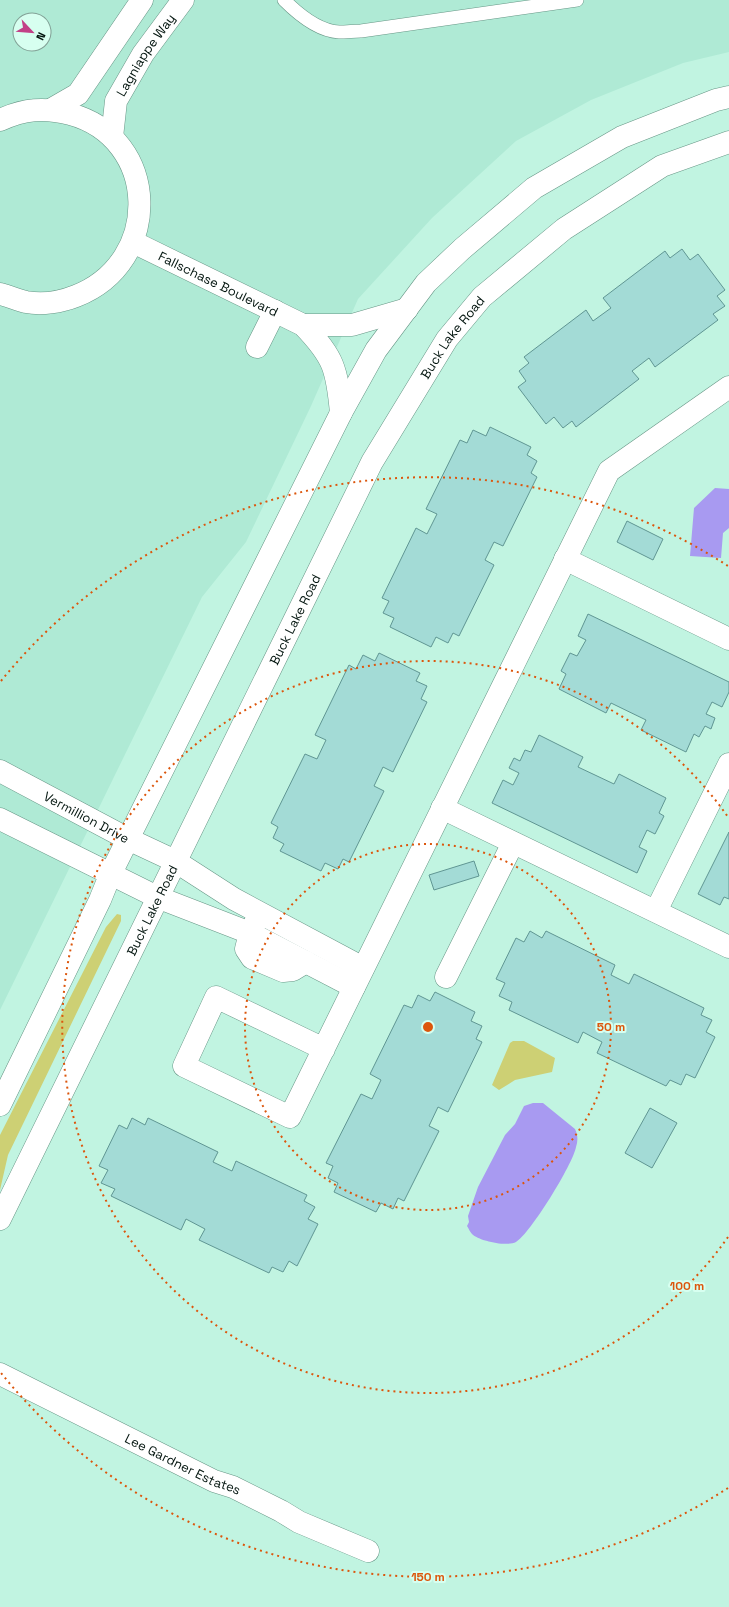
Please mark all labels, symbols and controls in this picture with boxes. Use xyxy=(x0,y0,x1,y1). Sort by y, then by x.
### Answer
street label: Lagniappe Way xyxy=(113,10,179,99)
north arrow xyxy=(12,12,52,52)
text: N xyxy=(33,30,49,43)
street label: Fallschase Boulevard xyxy=(155,248,281,321)
street label: Buck Lake Road xyxy=(417,292,488,382)
street label: Buck Lake Road xyxy=(266,572,325,668)
street label: Vermillion Drive xyxy=(41,788,132,847)
street label: Buck Lake Road xyxy=(123,862,182,959)
text: 50 m xyxy=(597,1019,625,1035)
centre of rings xyxy=(421,1020,435,1034)
text: 100 m xyxy=(670,1278,704,1294)
street label: Lee Gardner Estates xyxy=(122,1430,244,1499)
text: 150 m xyxy=(411,1569,445,1585)

